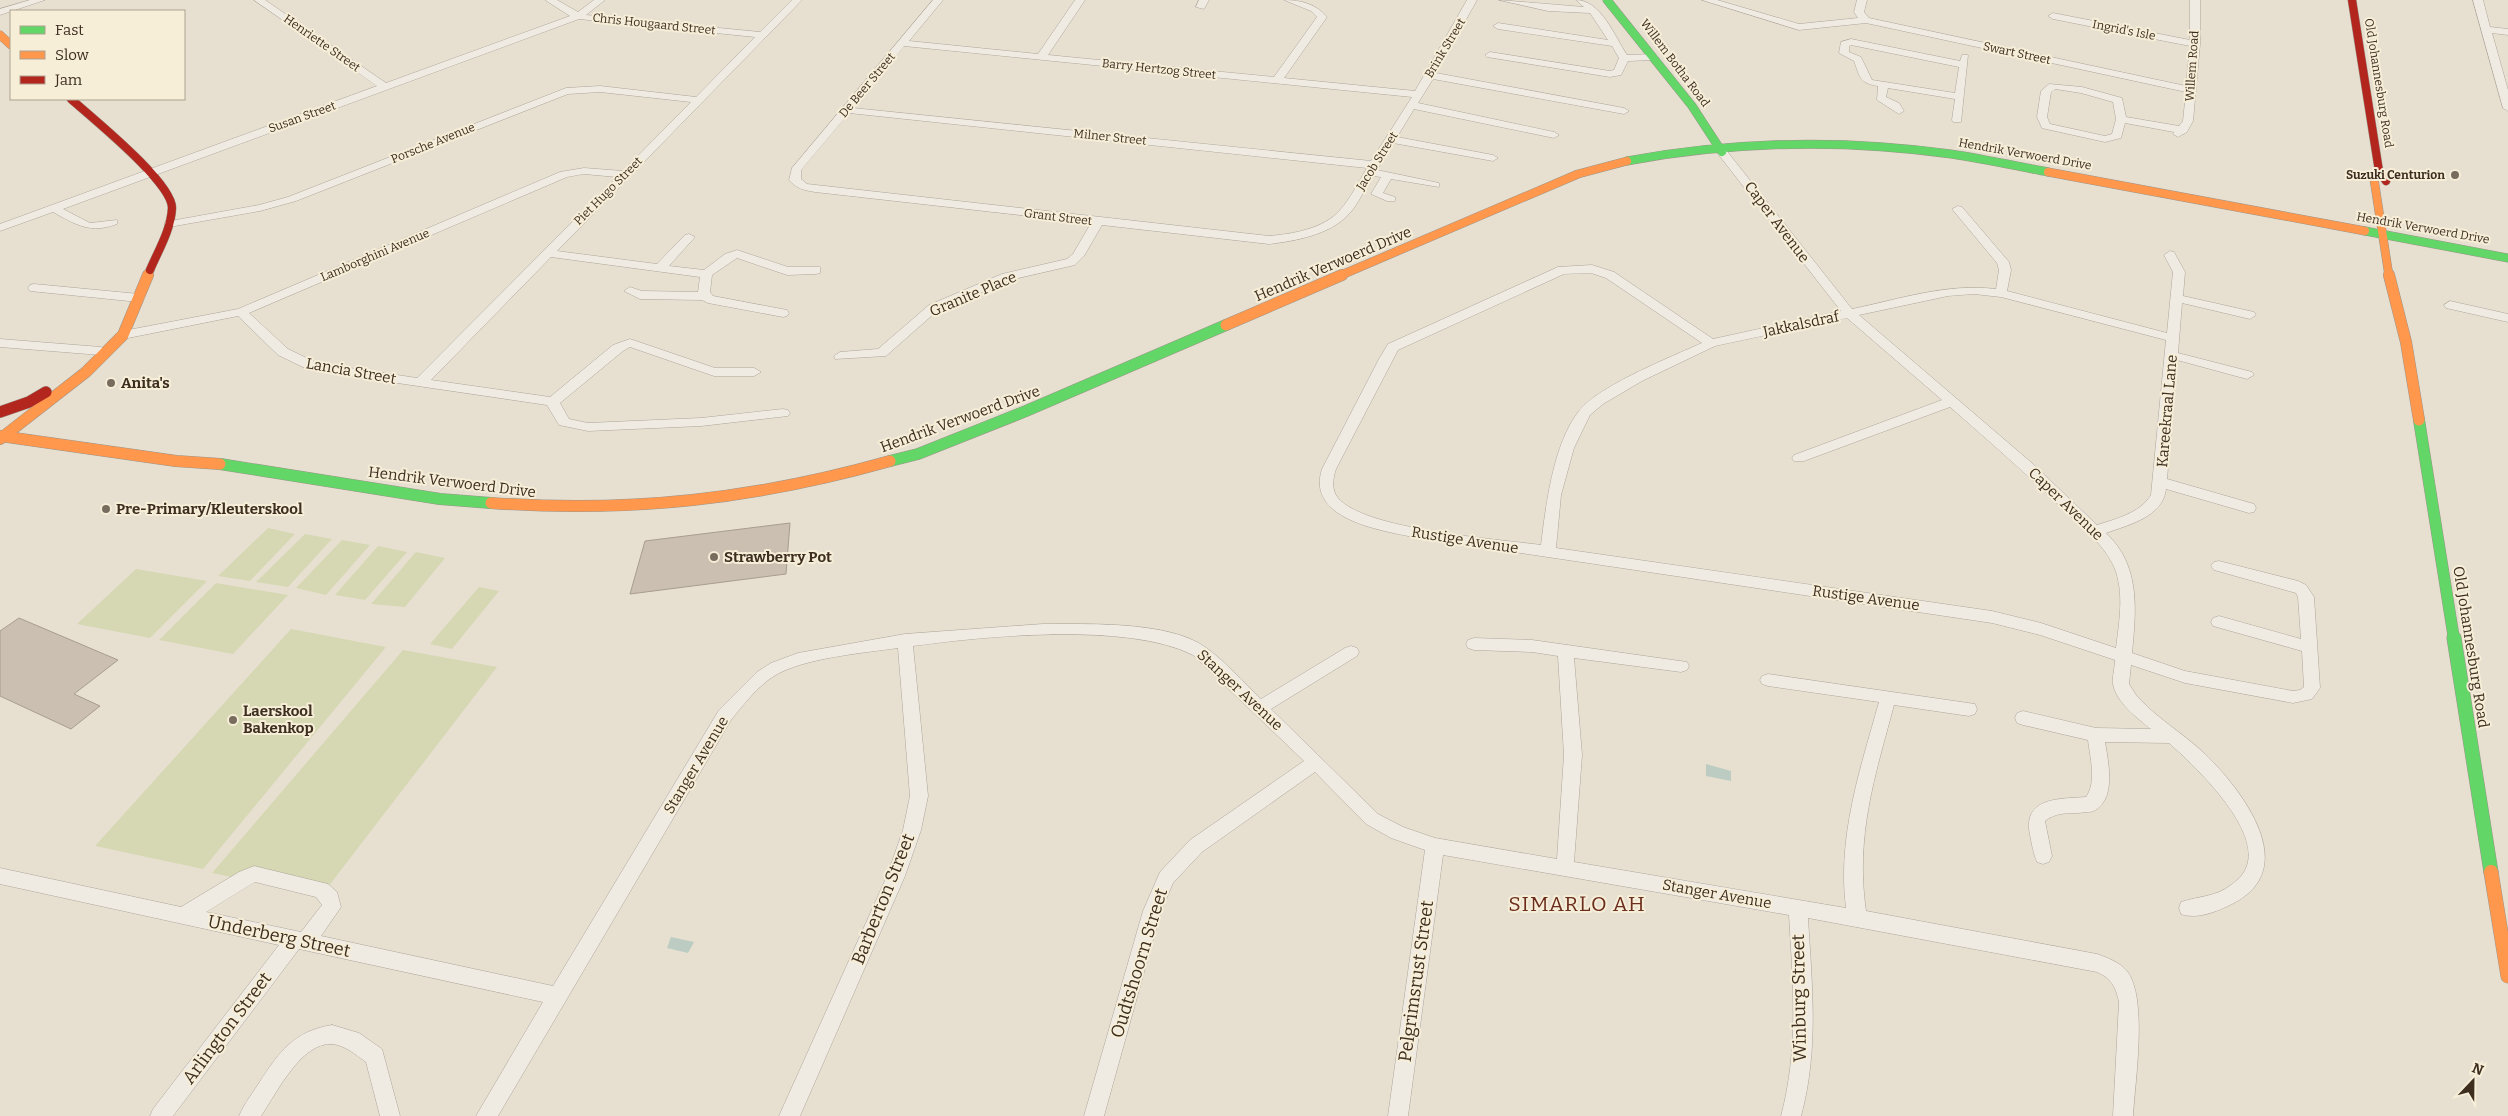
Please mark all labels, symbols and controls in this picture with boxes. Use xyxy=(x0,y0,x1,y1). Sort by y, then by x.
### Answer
legend xyxy=(10,10,185,100)
street label: Henriette Street xyxy=(281,11,363,75)
street label: Chris Hougaard Street xyxy=(592,11,717,37)
street label: Brink Street xyxy=(1422,15,1469,80)
street label: Willem Botha Road xyxy=(1638,16,1712,110)
street label: Ingrid's Isle xyxy=(2091,17,2157,43)
street label: Old Johannesburg Road xyxy=(2362,17,2396,149)
text: Fast xyxy=(55,21,84,39)
street label: Willem Road xyxy=(2183,30,2201,102)
street label: Swart Street xyxy=(1982,39,2053,67)
text: Slow xyxy=(55,46,90,64)
street label: De Beer Street xyxy=(836,49,898,120)
street label: Barry Hertzog Street xyxy=(1101,56,1217,82)
text: Jam xyxy=(54,71,83,89)
street label: Susan Street xyxy=(266,98,338,136)
street label: Porsche Avenue xyxy=(389,120,477,166)
street label: Milner Street xyxy=(1073,126,1148,148)
street label: Jacob Street xyxy=(1353,129,1401,194)
street label: Hendrik Verwoerd Drive xyxy=(1957,135,2093,173)
street label: Piet Hugo Street xyxy=(571,154,645,228)
place label: Suzuki Centurion xyxy=(2346,168,2445,182)
marker: Suzuki Centurion xyxy=(2449,169,2461,181)
street label: Caper Avenue xyxy=(1741,178,1813,266)
street label: Grant Street xyxy=(1023,206,1094,228)
street label: Hendrik Verwoerd Drive xyxy=(2355,209,2491,247)
street label: Hendrik Verwoerd Drive xyxy=(1252,223,1414,305)
street label: Lamborghini Avenue xyxy=(319,226,431,284)
street label: Granite Place xyxy=(927,268,1019,320)
street label: Jakkalsdraf xyxy=(1760,307,1842,341)
street label: Lancia Street xyxy=(305,354,398,388)
street label: Kareekraal Lane xyxy=(2153,354,2181,468)
place label: Anita's xyxy=(121,374,170,392)
marker: Anita's xyxy=(105,377,117,389)
street label: Hendrik Verwoerd Drive xyxy=(878,382,1042,456)
street label: Hendrik Verwoerd Drive xyxy=(367,463,537,501)
street label: Caper Avenue xyxy=(2025,464,2107,544)
place label: Pre-Primary/Kleuterskool xyxy=(116,500,303,518)
marker: Pre-Primary/Kleuterskool xyxy=(100,503,112,515)
street label: Rustige Avenue xyxy=(1410,523,1520,557)
place label: Strawberry Pot xyxy=(724,548,832,566)
marker: Strawberry Pot xyxy=(708,551,720,563)
street label: Old Johannesburg Road xyxy=(2449,565,2493,729)
street label: Rustige Avenue xyxy=(1811,582,1921,614)
street label: Stanger Avenue xyxy=(1193,646,1287,734)
place label: Laerskool Bakenkop xyxy=(243,702,314,737)
street label: Stanger Avenue xyxy=(660,713,732,817)
marker: Laerskool Bakenkop xyxy=(227,714,239,726)
street label: Barberton Street xyxy=(847,830,919,968)
street label: Stanger Avenue xyxy=(1661,876,1773,912)
street label: Oudtshoorn Street xyxy=(1106,885,1172,1041)
district label: SIMARLO AH xyxy=(1508,891,1646,917)
street label: Pelgrimsrust Street xyxy=(1394,898,1438,1063)
street label: Underberg Street xyxy=(206,910,353,962)
street label: Winburg Street xyxy=(1787,933,1811,1062)
street label: Arlington Street xyxy=(178,967,277,1088)
north arrow xyxy=(2448,1056,2498,1106)
text: N xyxy=(2469,1060,2486,1079)

